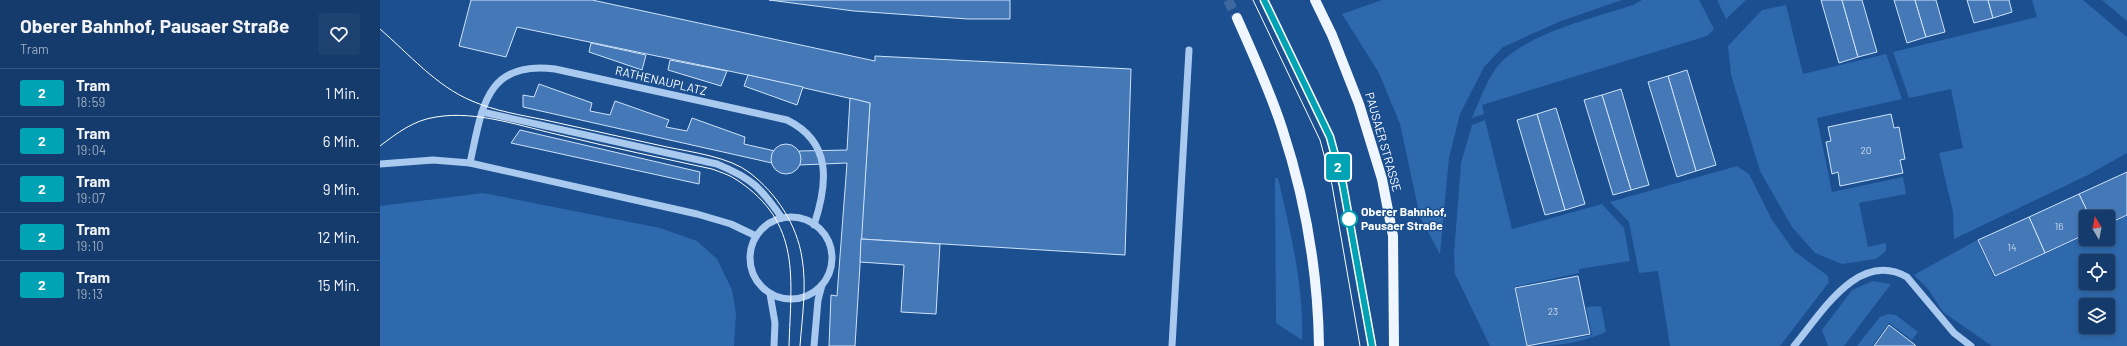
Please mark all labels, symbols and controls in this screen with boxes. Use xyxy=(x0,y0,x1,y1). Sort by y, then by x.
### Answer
button: heart xyxy=(318,13,360,55)
text: Oberer Bahnhof, Pausaer Straße xyxy=(20,14,289,37)
text: Tram xyxy=(20,41,49,57)
street label: RATHENAUPLATZ xyxy=(614,63,708,97)
text: Tram xyxy=(76,76,110,94)
text: 2 xyxy=(38,84,46,101)
text: 1 Min. xyxy=(325,84,360,102)
street label: PAUSAER STRASSE xyxy=(1363,90,1405,193)
text: 18:59 xyxy=(76,94,105,110)
text: Tram xyxy=(76,124,110,142)
text: 2 xyxy=(38,132,46,149)
text: 6 Min. xyxy=(323,132,360,150)
text: 19:04 xyxy=(76,142,106,158)
house number: 20 xyxy=(1860,144,1872,156)
line badge: 2 xyxy=(1325,154,1351,180)
text: 2 xyxy=(1334,158,1342,175)
text: Tram xyxy=(76,172,110,190)
text: 2 xyxy=(38,180,46,197)
text: 9 Min. xyxy=(323,180,360,198)
text: 19:07 xyxy=(76,190,105,206)
place label: Oberer Bahnhof, Pausaer Straße xyxy=(1361,204,1447,232)
marker: Oberer Bahnhof, Pausaer Straße xyxy=(1340,210,1358,228)
north arrow xyxy=(2079,210,2115,246)
map controls xyxy=(2079,210,2115,334)
text: Tram xyxy=(76,220,110,238)
house number: 16 xyxy=(2055,220,2063,232)
text: 2 xyxy=(38,228,46,245)
text: 12 Min. xyxy=(317,228,360,246)
text: 19:10 xyxy=(76,238,104,254)
house number: 14 xyxy=(2007,241,2017,253)
button: locate xyxy=(2079,254,2115,290)
text: Tram xyxy=(76,268,110,286)
text: 2 xyxy=(38,276,46,293)
text: 15 Min. xyxy=(318,276,360,294)
text: 19:13 xyxy=(76,286,103,302)
button: layers xyxy=(2079,298,2115,334)
house number: 23 xyxy=(1548,305,1558,317)

